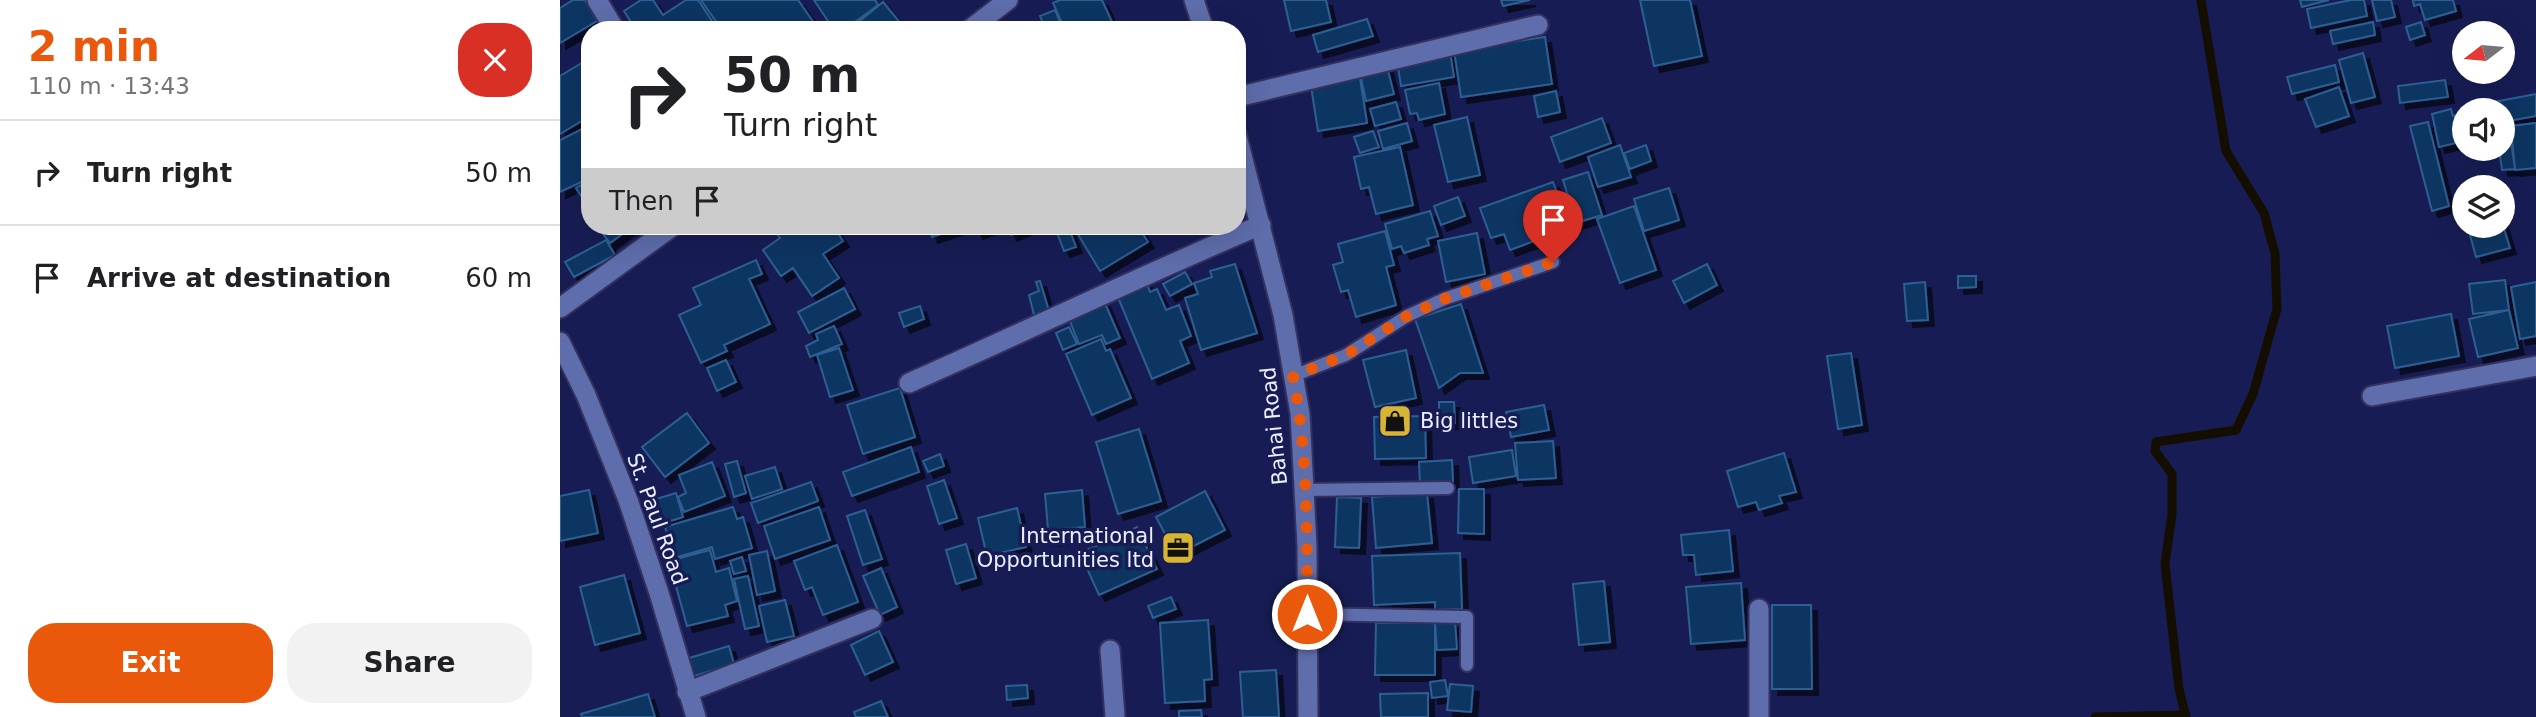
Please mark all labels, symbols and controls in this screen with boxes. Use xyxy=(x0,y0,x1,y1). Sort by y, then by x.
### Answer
north arrow xyxy=(2452,21,2515,84)
map controls xyxy=(2452,21,2515,238)
text: 2 min xyxy=(28,22,160,71)
button: close xyxy=(458,23,532,97)
text: 50 m xyxy=(724,47,860,104)
icon: right xyxy=(609,49,700,140)
text: 110 m · 13:43 xyxy=(28,73,190,99)
button: sound xyxy=(2452,98,2515,161)
text: Turn right xyxy=(724,106,877,144)
icon: right xyxy=(28,154,66,192)
text: Turn right xyxy=(87,158,232,188)
text: 50 m xyxy=(465,158,532,188)
button: layers xyxy=(2452,175,2515,238)
icon: arrive xyxy=(688,182,726,220)
text: Then xyxy=(609,186,674,216)
pin xyxy=(1523,190,1583,262)
icon: arrive xyxy=(1534,201,1572,239)
icon: arrive xyxy=(28,259,66,297)
text: Arrive at destination xyxy=(87,263,391,293)
text: 60 m xyxy=(465,263,532,293)
street label: Bahai Road xyxy=(1256,366,1292,486)
shop icon: Big littles xyxy=(1376,402,1414,440)
place label: Big littles xyxy=(1420,409,1518,433)
street label: St. Paul Road xyxy=(622,450,692,588)
place label: International Opportunities ltd xyxy=(977,524,1154,572)
office icon: International Opportunities ltd xyxy=(1159,529,1197,567)
position arrow xyxy=(1270,577,1344,651)
button: Exit xyxy=(28,623,273,703)
button: Share xyxy=(287,623,532,703)

